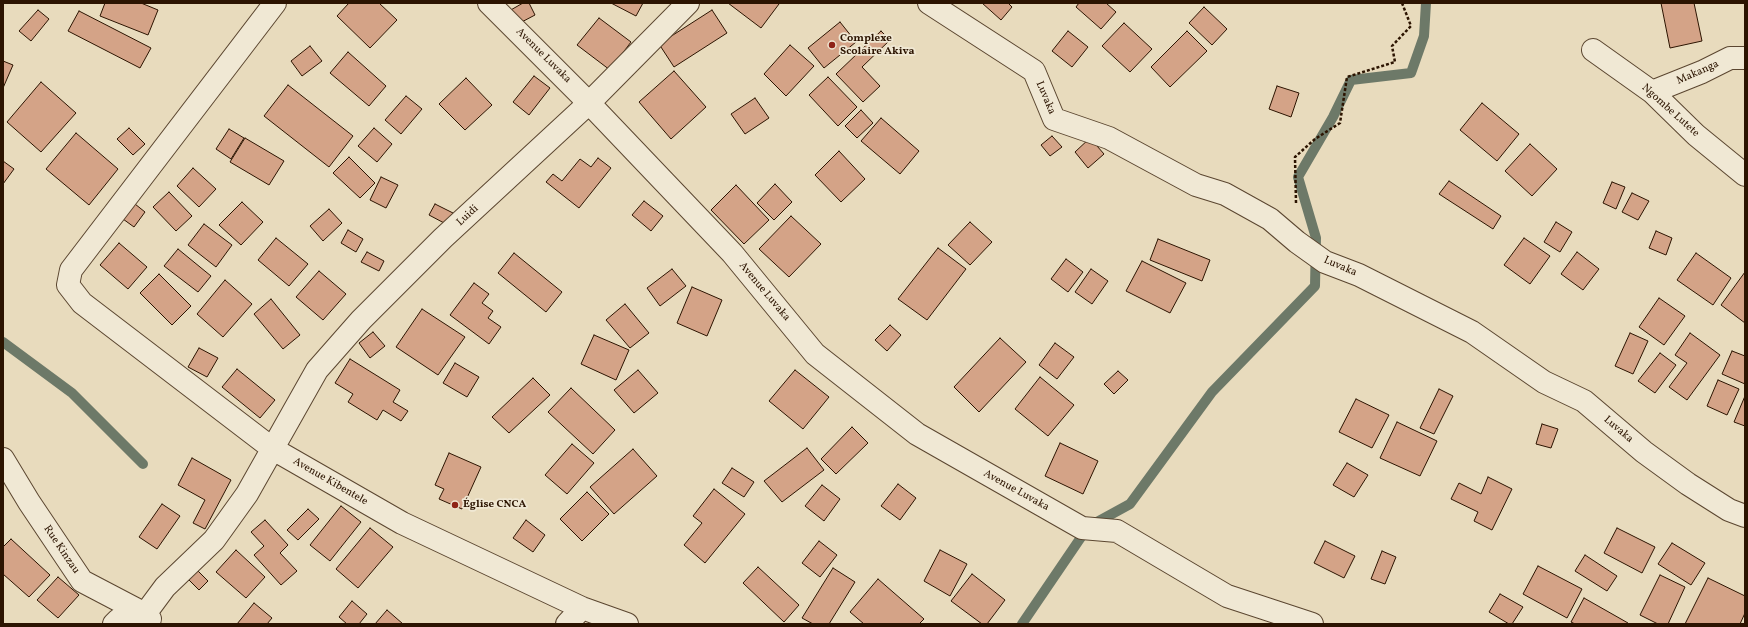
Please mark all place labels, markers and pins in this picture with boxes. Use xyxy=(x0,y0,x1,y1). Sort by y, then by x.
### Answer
place label: Complexe Scolaire Akiva xyxy=(840,32,915,58)
marker: Complexe Scolaire Akiva xyxy=(827,40,837,50)
place label: Église CNCA xyxy=(463,498,526,512)
marker: Église CNCA xyxy=(450,500,460,510)

